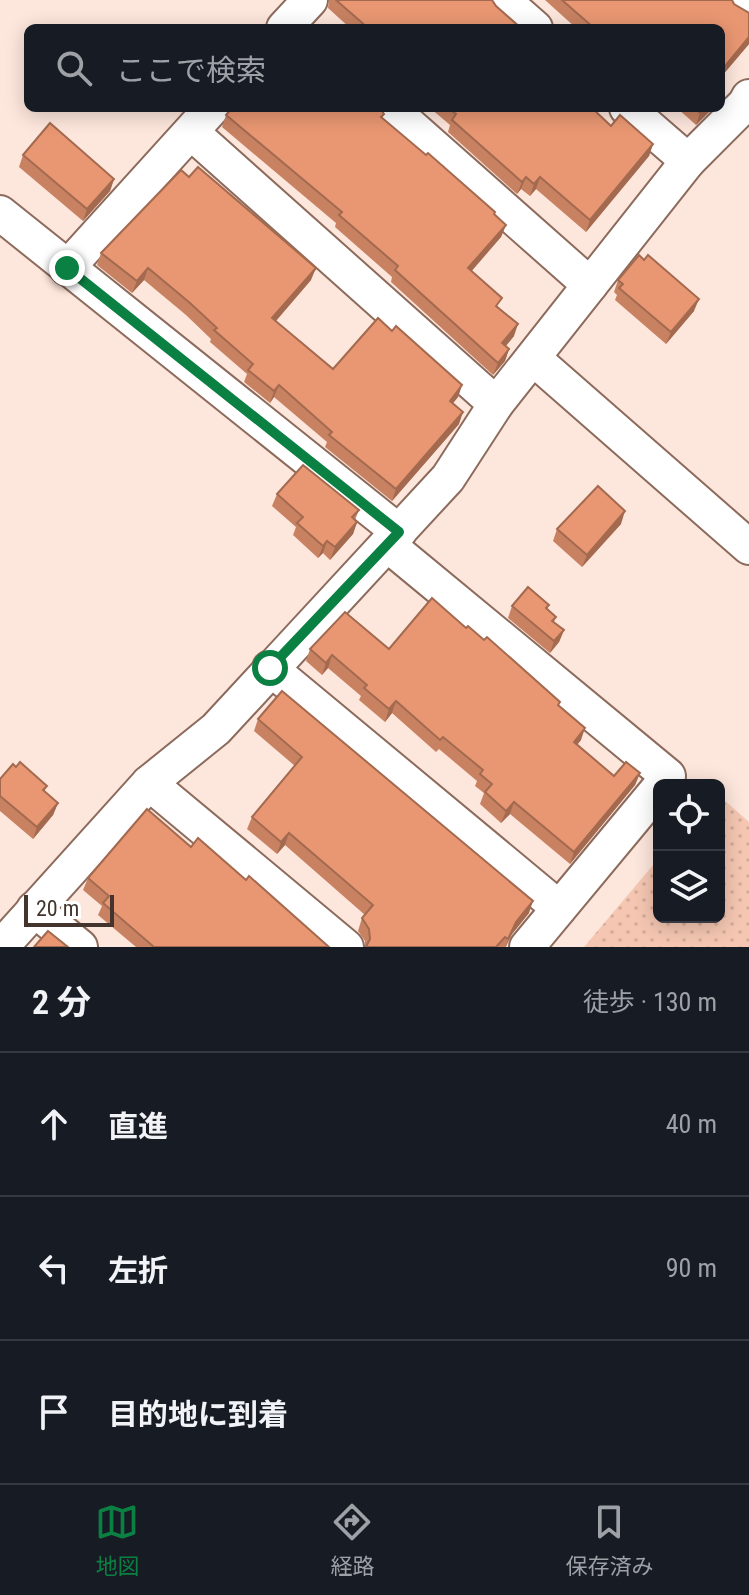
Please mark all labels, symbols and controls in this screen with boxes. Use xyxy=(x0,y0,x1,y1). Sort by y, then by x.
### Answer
search box xyxy=(24,24,725,112)
icon: search xyxy=(52,46,96,90)
text: ここで検索 xyxy=(116,53,266,88)
route end xyxy=(49,250,85,286)
route start xyxy=(252,650,288,686)
map controls xyxy=(653,779,725,923)
button: locate xyxy=(653,779,725,851)
button: layers xyxy=(653,851,725,923)
scale bar xyxy=(24,891,114,927)
text: 20 m xyxy=(36,896,79,921)
text: 2 分 xyxy=(32,982,91,1022)
text: 徒歩 · 130 m xyxy=(583,987,717,1017)
icon: ahead xyxy=(32,1102,76,1146)
text: 直進 xyxy=(108,1109,168,1144)
text: 40 m xyxy=(666,1109,717,1139)
icon: left xyxy=(32,1246,76,1290)
text: 左折 xyxy=(108,1253,168,1288)
text: 90 m xyxy=(666,1253,717,1283)
icon: arrive xyxy=(32,1390,76,1434)
text: 目的地に到着 xyxy=(108,1397,288,1432)
tab: 地図 xyxy=(95,1500,140,1580)
tab: 経路 xyxy=(330,1500,375,1580)
tab: 保存済み xyxy=(565,1500,654,1580)

